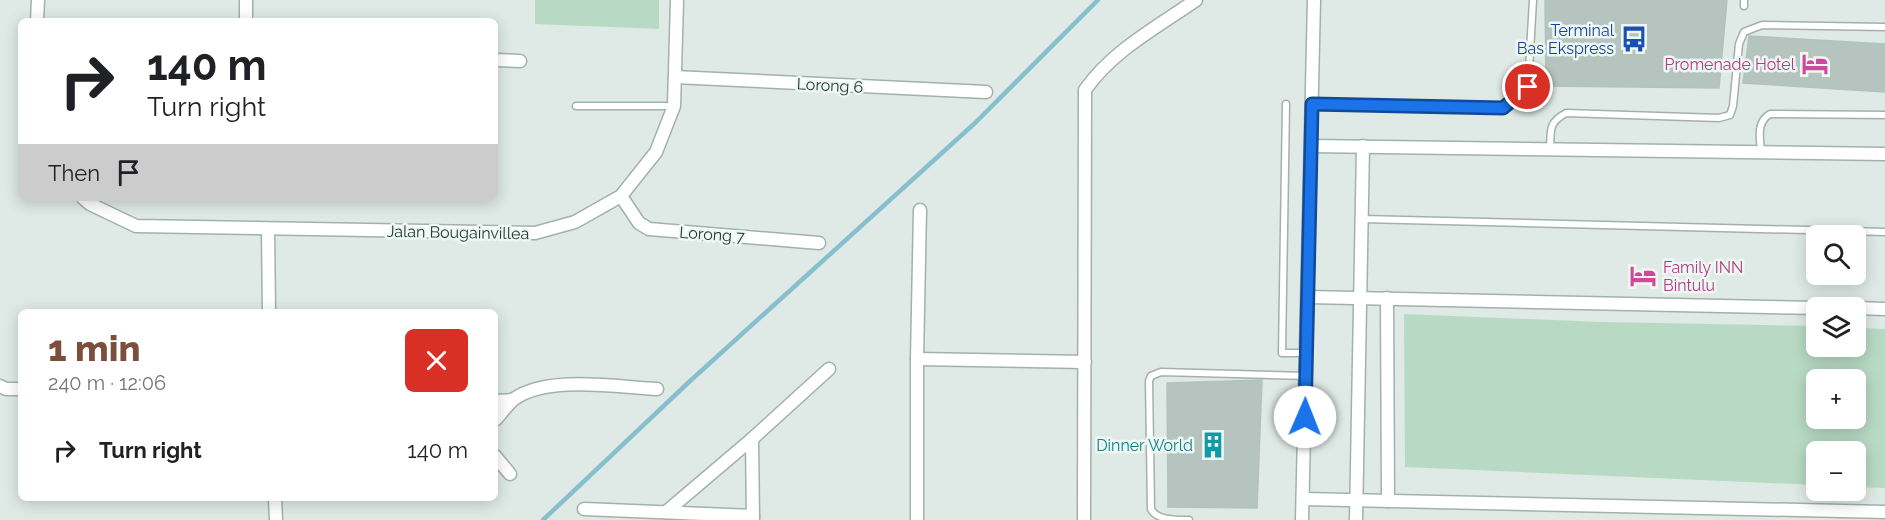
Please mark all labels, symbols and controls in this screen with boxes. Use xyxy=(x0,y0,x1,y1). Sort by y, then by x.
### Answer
place label: Terminal Bas Ekspress xyxy=(1517,21,1615,58)
bus stop icon: Terminal Bas Ekspress xyxy=(1619,24,1649,54)
text: 140 m xyxy=(147,41,267,90)
icon: right xyxy=(48,42,126,120)
hotel icon: Promenade Hotel xyxy=(1800,49,1830,79)
place label: Promenade Hotel xyxy=(1665,55,1796,74)
pin xyxy=(1502,61,1553,112)
icon: arrive xyxy=(1511,70,1544,103)
street label: Lorong 6 xyxy=(796,74,864,97)
text: Turn right xyxy=(147,91,266,122)
icon: arrive xyxy=(112,156,145,189)
text: Then xyxy=(48,160,100,186)
street label: Jalan Bougainvillea xyxy=(387,222,529,243)
street label: Lorong 7 xyxy=(679,223,746,246)
map controls xyxy=(1806,225,1866,501)
button: search xyxy=(1806,225,1866,285)
place label: Family INN Bintulu xyxy=(1663,258,1743,295)
hotel icon: Family INN Bintulu xyxy=(1628,261,1658,291)
button: layers xyxy=(1806,297,1866,357)
text: 1 min xyxy=(48,327,140,369)
button: close xyxy=(405,329,468,392)
button: + xyxy=(1806,369,1866,429)
text: 240 m · 12:06 xyxy=(48,371,166,395)
position arrow xyxy=(1273,385,1337,449)
building icon: Dinner World xyxy=(1198,430,1228,460)
icon: right xyxy=(48,434,81,467)
place label: Dinner World xyxy=(1096,436,1193,455)
text: Turn right xyxy=(99,437,202,463)
text: 140 m xyxy=(407,437,468,463)
button: − xyxy=(1806,441,1866,501)

